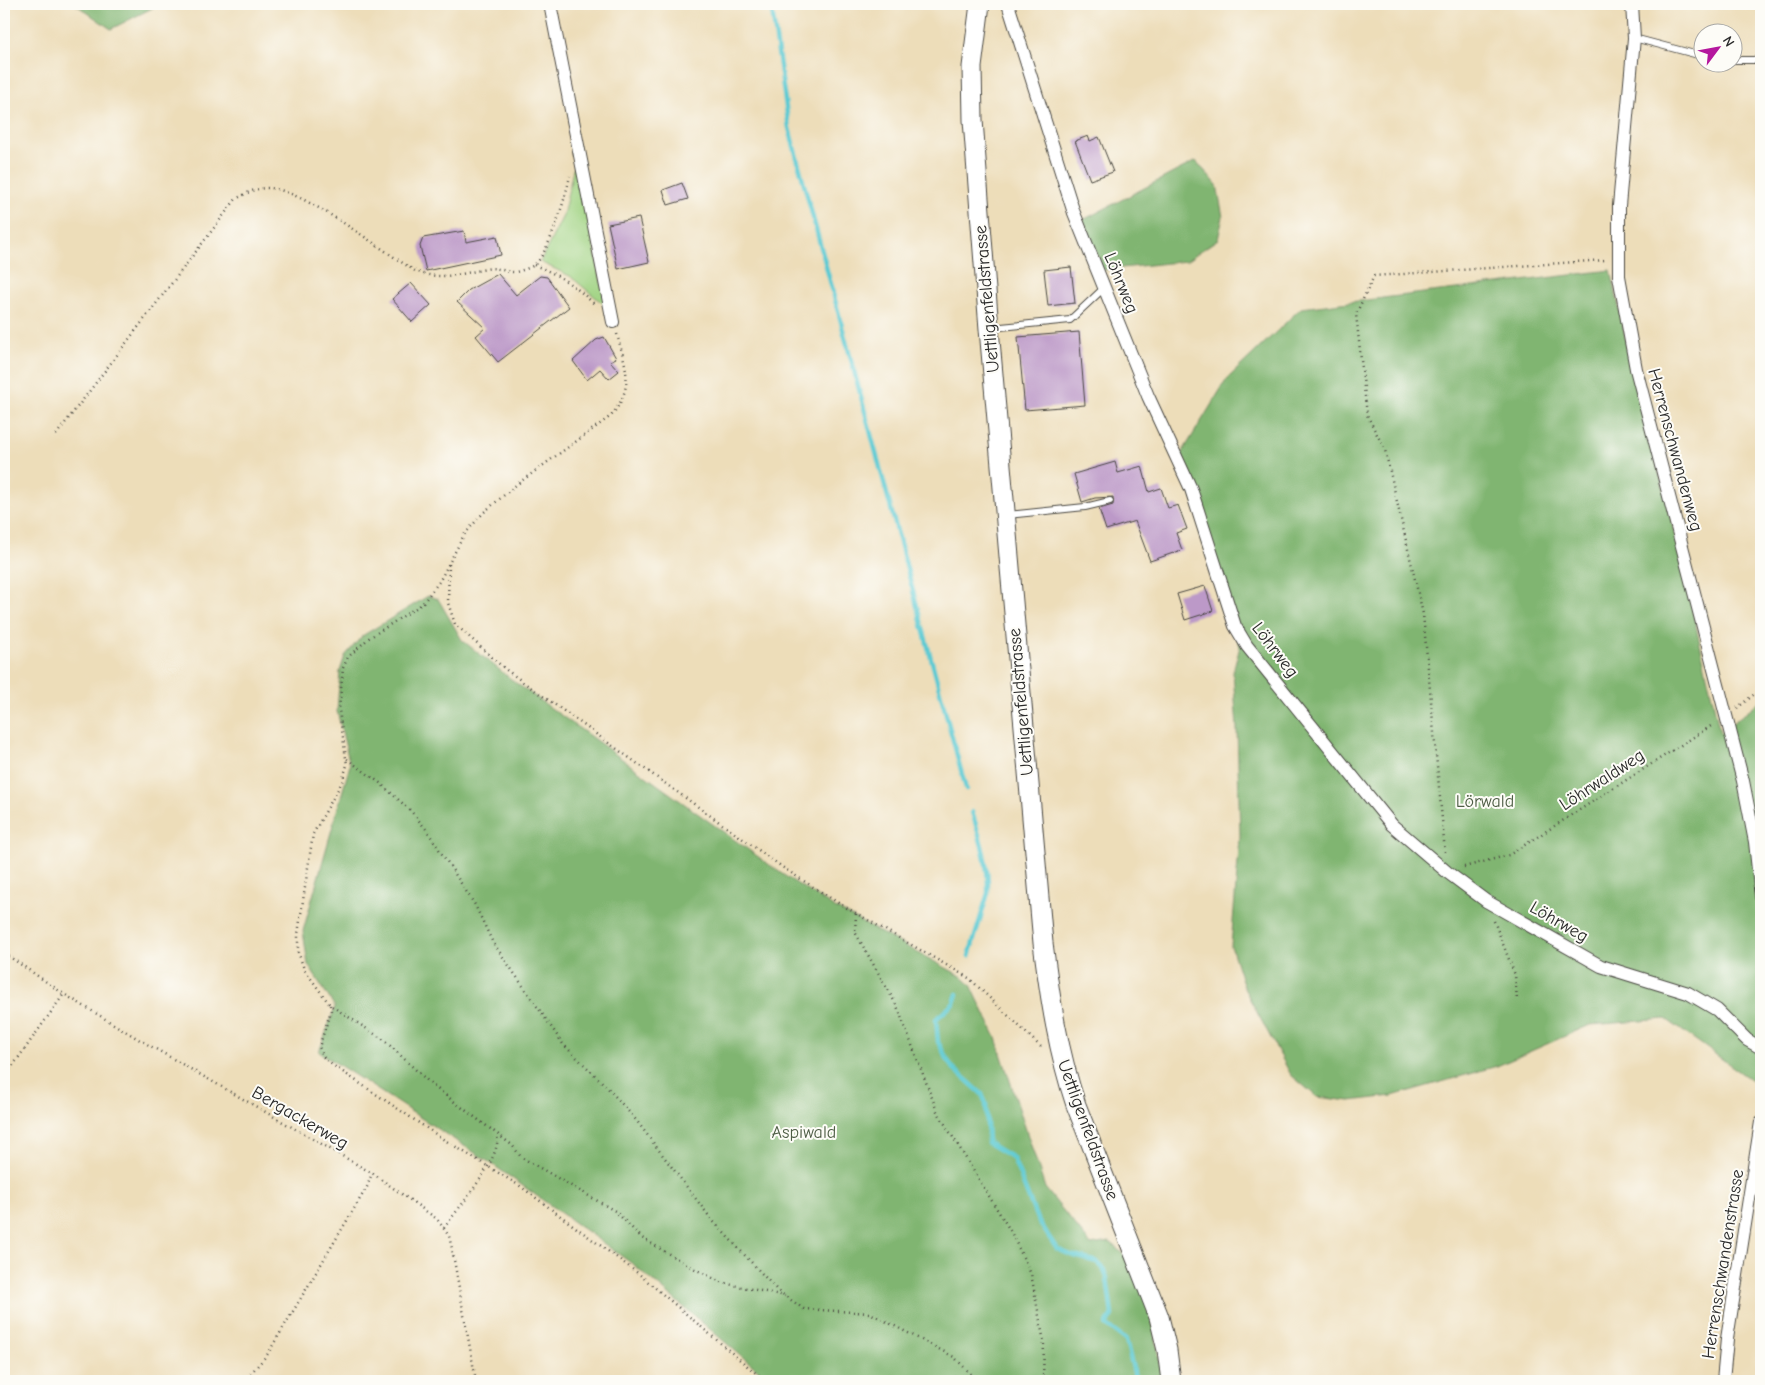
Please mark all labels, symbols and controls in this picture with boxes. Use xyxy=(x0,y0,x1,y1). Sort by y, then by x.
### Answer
north arrow xyxy=(1692,22,1742,72)
text: N xyxy=(1719,33,1738,50)
street label: Uettligenfeldstrasse xyxy=(970,224,1004,374)
street label: Löhrweg xyxy=(1099,249,1143,317)
street label: Herrenschwandenweg xyxy=(1643,366,1707,534)
street label: Löhrweg xyxy=(1247,618,1303,682)
street label: Uettligenfeldstrasse xyxy=(1004,627,1038,777)
street label: Löhrwaldweg xyxy=(1556,745,1648,815)
park label: Lörwald xyxy=(1456,791,1514,812)
street label: Löhrweg xyxy=(1526,897,1592,947)
street label: Uettligenfeldstrasse xyxy=(1053,1057,1123,1203)
street label: Bergackerweg xyxy=(248,1082,352,1154)
park label: Aspiwald xyxy=(772,1122,836,1143)
street label: Herrenschwandenstrasse xyxy=(1698,1168,1748,1360)

